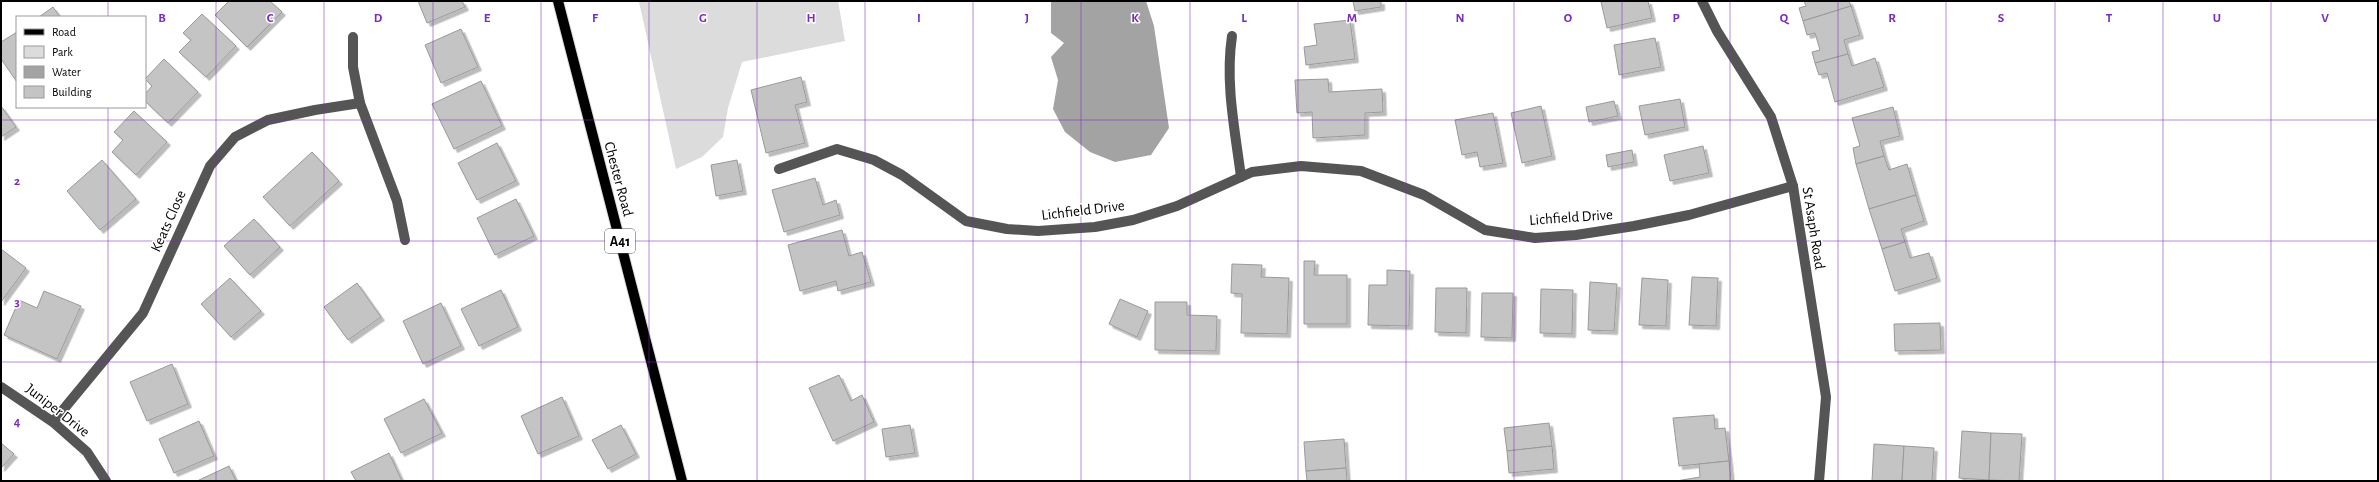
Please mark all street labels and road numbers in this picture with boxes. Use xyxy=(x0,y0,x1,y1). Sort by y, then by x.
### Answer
street label: Chester Road xyxy=(601,140,636,218)
street label: St Asaph Road xyxy=(1800,186,1827,271)
street label: Keats Close xyxy=(148,188,189,254)
street label: Lichfield Drive xyxy=(1041,198,1126,223)
street label: Lichfield Drive xyxy=(1529,207,1613,228)
road number: A41 xyxy=(605,229,635,253)
street label: Juniper Drive xyxy=(23,381,92,440)

